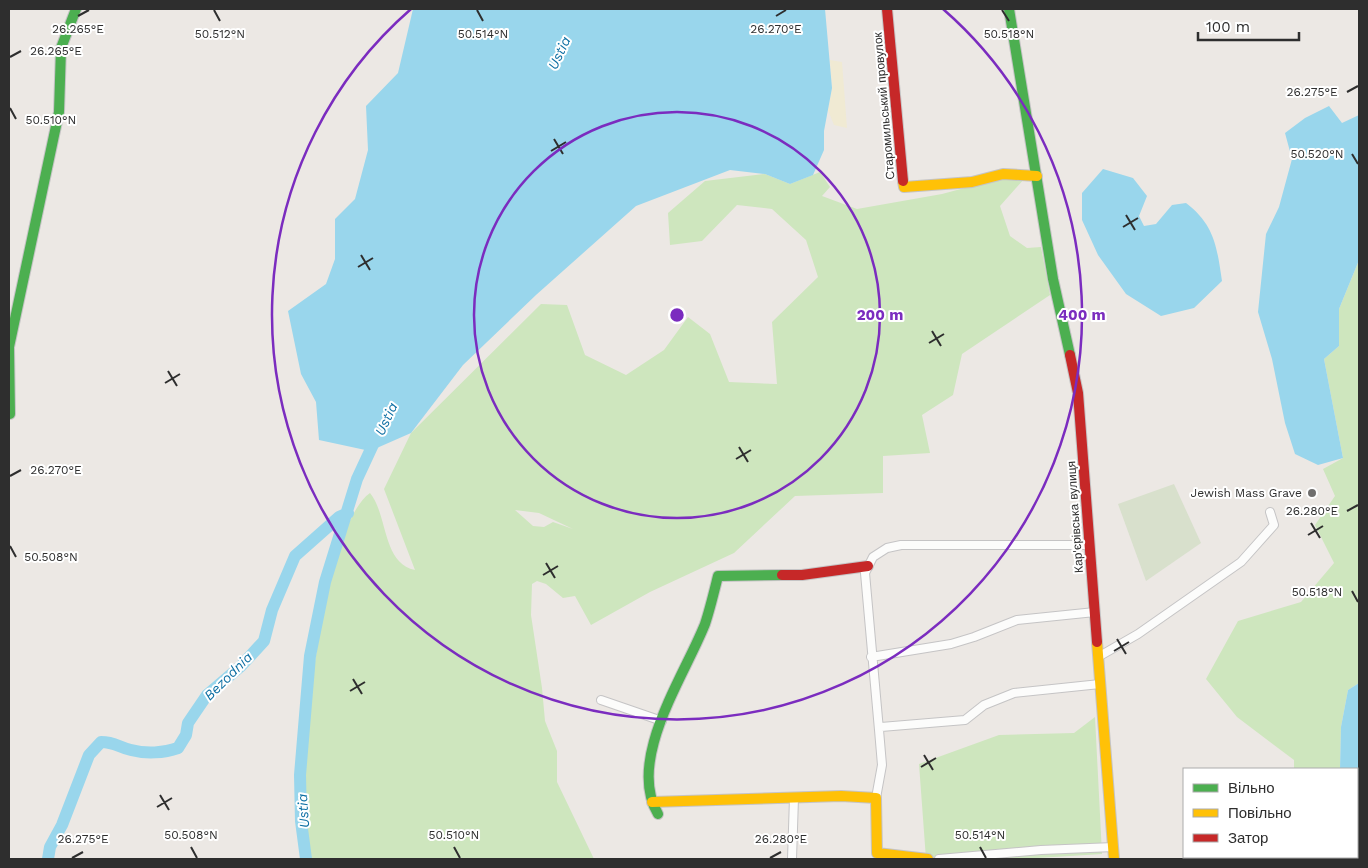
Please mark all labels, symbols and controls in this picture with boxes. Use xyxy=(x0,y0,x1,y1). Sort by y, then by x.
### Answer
scale bar xyxy=(1198,10,1299,42)
text: 100 m xyxy=(1206,18,1250,36)
text: 26.265°E xyxy=(52,22,104,36)
text: 26.270°E xyxy=(750,22,802,36)
text: 50.512°N xyxy=(195,27,245,41)
text: 50.514°N xyxy=(458,27,508,41)
text: 50.518°N xyxy=(984,27,1034,41)
street label: Старомильський провулок xyxy=(871,31,897,180)
water label: Ustia xyxy=(544,34,574,72)
text: 26.265°E xyxy=(30,44,82,58)
text: 26.275°E xyxy=(1286,85,1338,99)
text: 50.510°N xyxy=(26,113,76,127)
text: 50.520°N xyxy=(1290,147,1344,161)
centre of rings xyxy=(668,306,686,324)
text: 200 m xyxy=(857,306,903,324)
text: 400 m xyxy=(1058,306,1106,324)
water label: Ustia xyxy=(371,400,401,438)
street label: Кар'єрівська вулиця xyxy=(1064,460,1086,574)
text: 26.270°E xyxy=(30,463,82,477)
place label: Jewish Mass Grave xyxy=(1191,486,1302,500)
marker: Jewish Mass Grave xyxy=(1306,487,1318,499)
text: 26.280°E xyxy=(1286,504,1339,518)
text: 50.508°N xyxy=(24,550,78,564)
text: 50.518°N xyxy=(1292,585,1342,599)
water label: Bezodnia xyxy=(201,648,256,703)
legend xyxy=(1183,768,1358,858)
text: Вільно xyxy=(1228,779,1275,797)
water label: Ustia xyxy=(294,793,312,829)
text: Повільно xyxy=(1228,804,1292,822)
text: 50.508°N xyxy=(164,828,218,842)
text: 50.510°N xyxy=(429,828,479,842)
text: 50.514°N xyxy=(955,828,1005,842)
text: Затор xyxy=(1228,829,1268,847)
text: 26.275°E xyxy=(57,832,109,846)
text: 26.280°E xyxy=(755,832,808,846)

